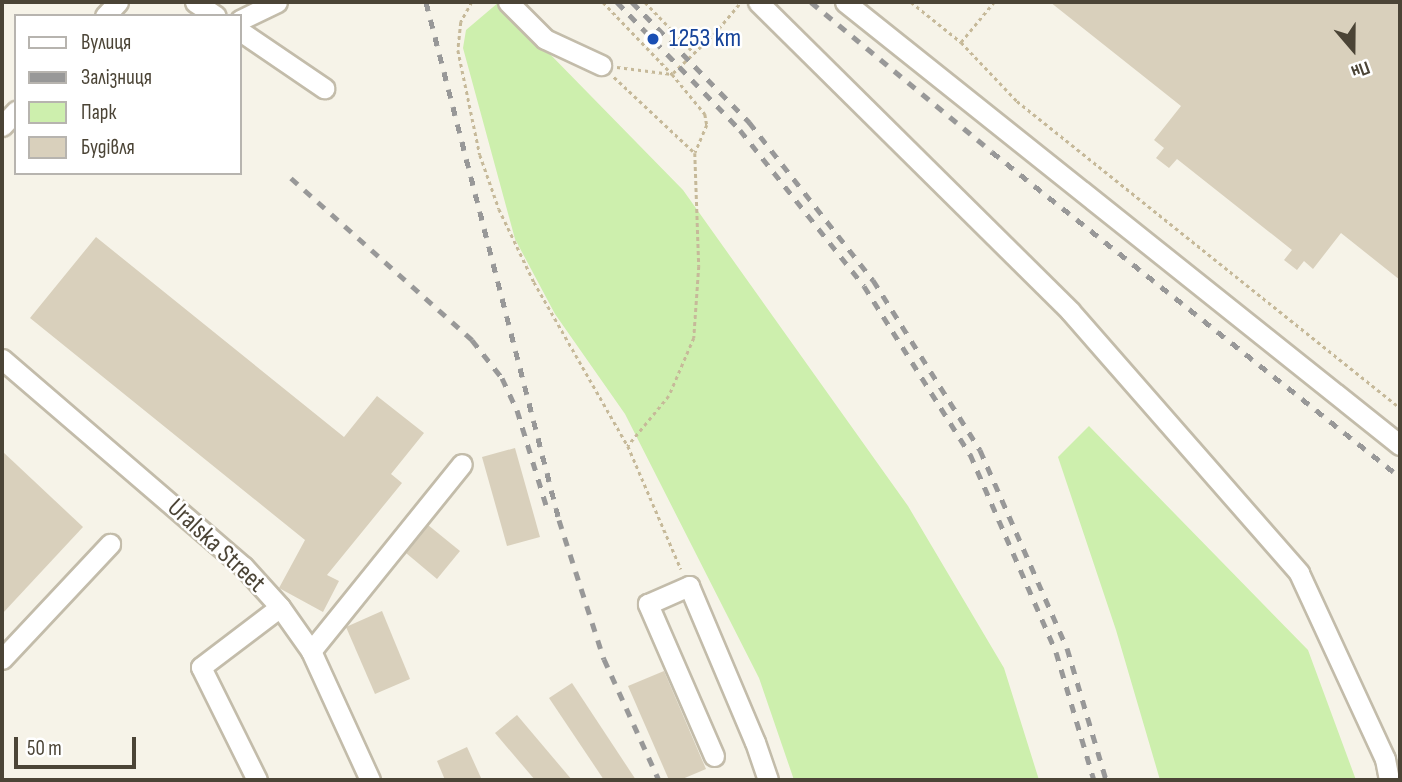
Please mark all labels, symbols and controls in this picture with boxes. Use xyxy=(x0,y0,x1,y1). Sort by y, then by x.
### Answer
legend xyxy=(14,14,242,175)
north arrow xyxy=(1318,14,1388,84)
place label: 1253 km xyxy=(669,23,741,55)
marker: 1253 km xyxy=(643,29,663,49)
text: Вулиця xyxy=(81,30,131,55)
text: Пн xyxy=(1348,55,1373,83)
text: Залізниця xyxy=(81,65,152,90)
text: Парк xyxy=(81,100,116,125)
text: Будівля xyxy=(81,135,135,160)
street label: Uralska Street xyxy=(160,493,272,599)
scale bar xyxy=(18,722,140,766)
text: 50 m xyxy=(27,736,62,761)

